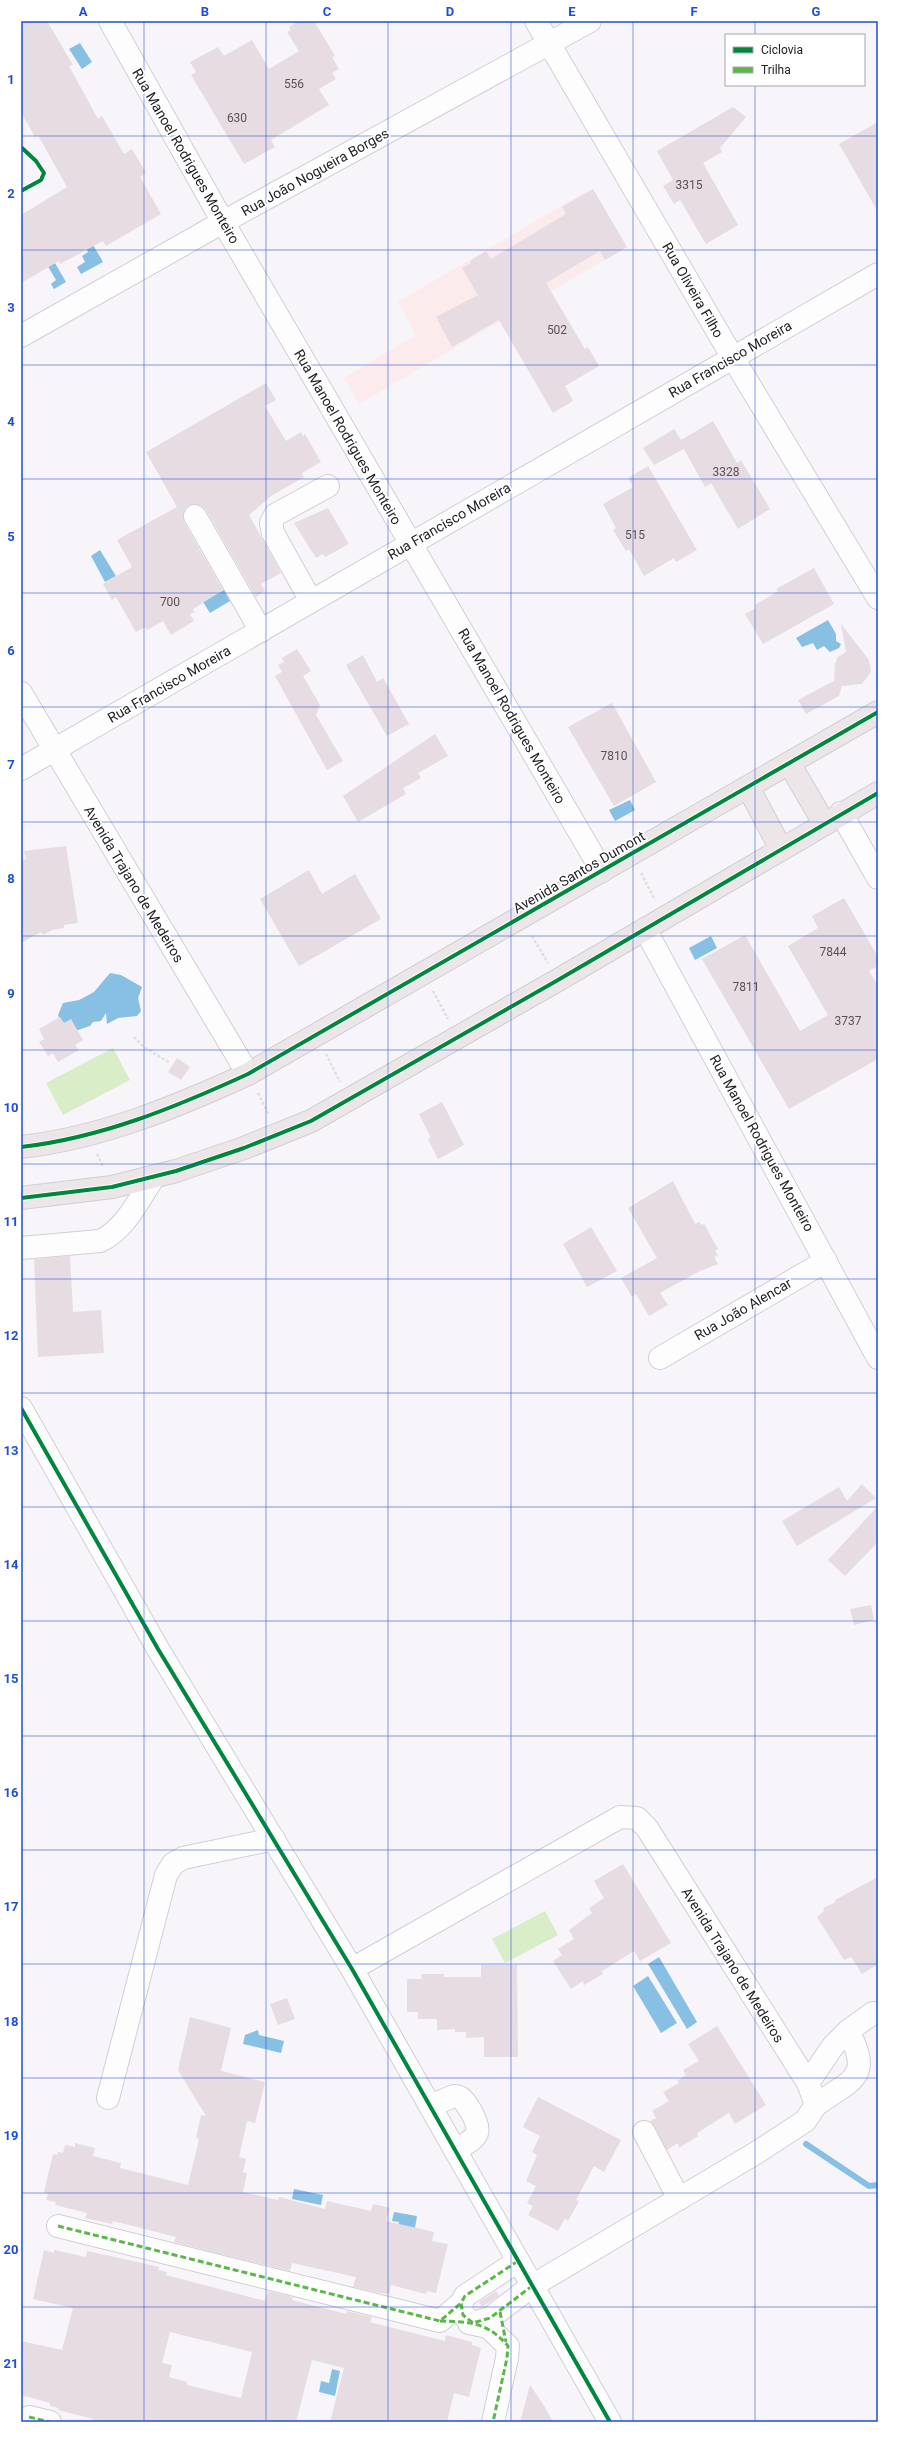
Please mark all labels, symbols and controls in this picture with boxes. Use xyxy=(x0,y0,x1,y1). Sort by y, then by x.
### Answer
text: A xyxy=(79,4,88,19)
text: B xyxy=(201,4,209,19)
text: C xyxy=(323,4,332,19)
text: D xyxy=(446,4,454,19)
text: E xyxy=(568,4,576,19)
text: F xyxy=(690,4,698,19)
text: G xyxy=(812,4,821,19)
legend xyxy=(725,34,865,86)
text: Ciclovia xyxy=(761,43,803,57)
text: Trilha xyxy=(761,63,791,77)
street label: Rua Manoel Rodrigues Monteiro xyxy=(129,66,243,246)
text: 1 xyxy=(7,72,15,87)
house number: 556 xyxy=(284,77,304,91)
house number: 630 xyxy=(227,111,247,125)
street label: Rua João Nogueira Borges xyxy=(239,125,391,219)
house number: 3315 xyxy=(676,178,703,192)
text: 2 xyxy=(7,186,15,201)
street label: Rua Oliveira Filho xyxy=(659,240,727,340)
text: 3 xyxy=(7,300,15,315)
street label: Rua Francisco Moreira xyxy=(666,317,794,401)
house number: 502 xyxy=(547,323,567,337)
street label: Rua Manoel Rodrigues Monteiro xyxy=(291,347,405,527)
text: 4 xyxy=(7,414,15,429)
house number: 3328 xyxy=(713,465,740,479)
street label: Rua Francisco Moreira xyxy=(385,479,513,563)
house number: 515 xyxy=(625,528,645,542)
text: 5 xyxy=(7,529,15,544)
house number: 700 xyxy=(160,595,180,609)
street label: Rua Manoel Rodrigues Monteiro xyxy=(455,626,569,806)
street label: Rua Francisco Moreira xyxy=(105,642,233,726)
text: 6 xyxy=(7,643,15,658)
house number: 7810 xyxy=(601,749,628,763)
text: 7 xyxy=(7,757,15,772)
street label: Avenida Trajano de Medeiros xyxy=(81,803,187,965)
street label: Avenida Santos Dumont xyxy=(510,828,648,916)
text: 8 xyxy=(7,871,15,886)
house number: 7844 xyxy=(820,945,847,959)
house number: 7811 xyxy=(733,980,759,994)
text: 9 xyxy=(7,986,15,1001)
house number: 3737 xyxy=(835,1014,862,1028)
street label: Rua Manoel Rodrigues Monteiro xyxy=(707,1052,817,1234)
text: 10 xyxy=(4,1100,18,1115)
text: 11 xyxy=(4,1214,18,1229)
street label: Rua João Alencar xyxy=(692,1275,795,1343)
text: 12 xyxy=(4,1328,18,1343)
text: 13 xyxy=(4,1443,18,1458)
text: 14 xyxy=(4,1557,19,1572)
text: 15 xyxy=(4,1671,18,1686)
text: 16 xyxy=(4,1785,19,1800)
street label: Avenida Trajano de Medeiros xyxy=(679,1885,787,2045)
text: 17 xyxy=(4,1899,18,1914)
text: 18 xyxy=(4,2014,18,2029)
text: 19 xyxy=(4,2128,18,2143)
text: 20 xyxy=(4,2242,18,2257)
text: 21 xyxy=(4,2356,18,2371)

